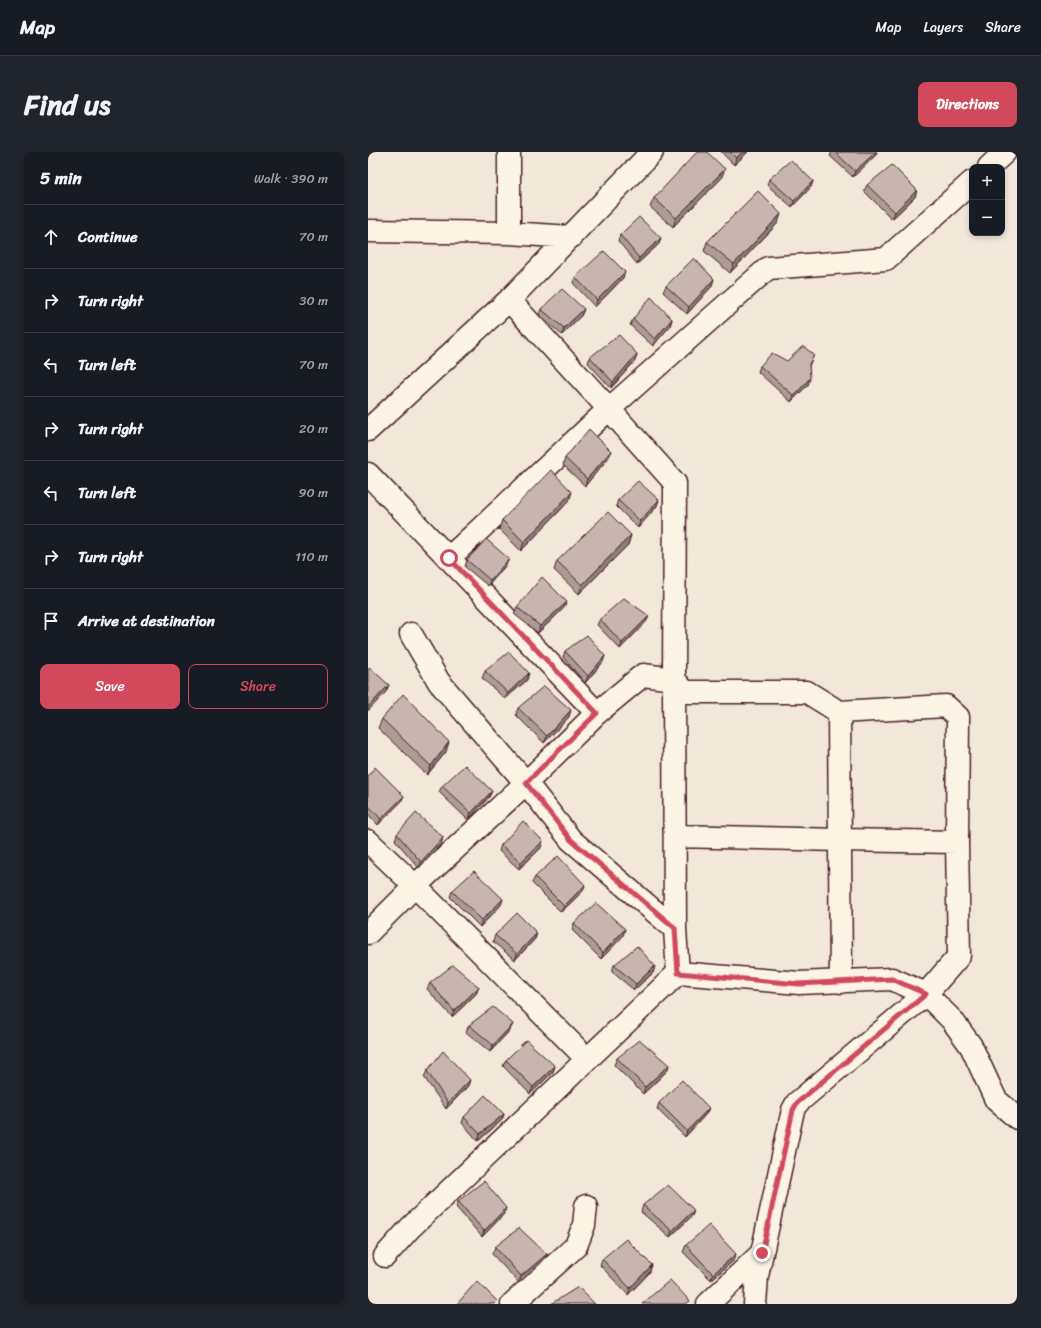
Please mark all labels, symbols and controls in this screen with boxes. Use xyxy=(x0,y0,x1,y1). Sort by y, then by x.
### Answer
text: Map xyxy=(20,11,55,44)
text: Map xyxy=(876,15,901,40)
text: Layers xyxy=(923,15,963,40)
text: Share xyxy=(985,15,1021,40)
text: Find us xyxy=(24,80,111,129)
button: Directions xyxy=(918,82,1017,127)
text: 5 min xyxy=(40,163,82,193)
map controls xyxy=(969,164,1005,236)
button: + xyxy=(969,164,1005,200)
text: Walk · 390 m xyxy=(254,167,328,190)
button: − xyxy=(969,200,1005,236)
text: Continue xyxy=(78,224,138,250)
text: 70 m xyxy=(299,225,328,248)
icon: ahead xyxy=(40,226,62,248)
text: Turn right xyxy=(78,288,143,314)
text: 30 m xyxy=(299,289,328,312)
icon: right xyxy=(40,290,62,312)
text: Turn left xyxy=(78,352,136,378)
text: 70 m xyxy=(299,353,328,376)
icon: left xyxy=(40,354,62,376)
text: Turn right xyxy=(78,416,143,442)
text: 20 m xyxy=(299,417,328,440)
icon: right xyxy=(40,418,62,440)
text: Turn left xyxy=(78,480,136,506)
text: 90 m xyxy=(298,481,328,504)
icon: left xyxy=(40,482,62,504)
text: Turn right xyxy=(78,544,143,570)
text: 110 m xyxy=(295,545,328,568)
icon: right xyxy=(40,546,62,568)
route start xyxy=(440,549,458,567)
text: Arrive at destination xyxy=(78,608,215,634)
icon: arrive xyxy=(40,610,62,632)
button: Save xyxy=(40,664,180,709)
button: Share xyxy=(188,664,328,709)
route end xyxy=(753,1244,771,1262)

